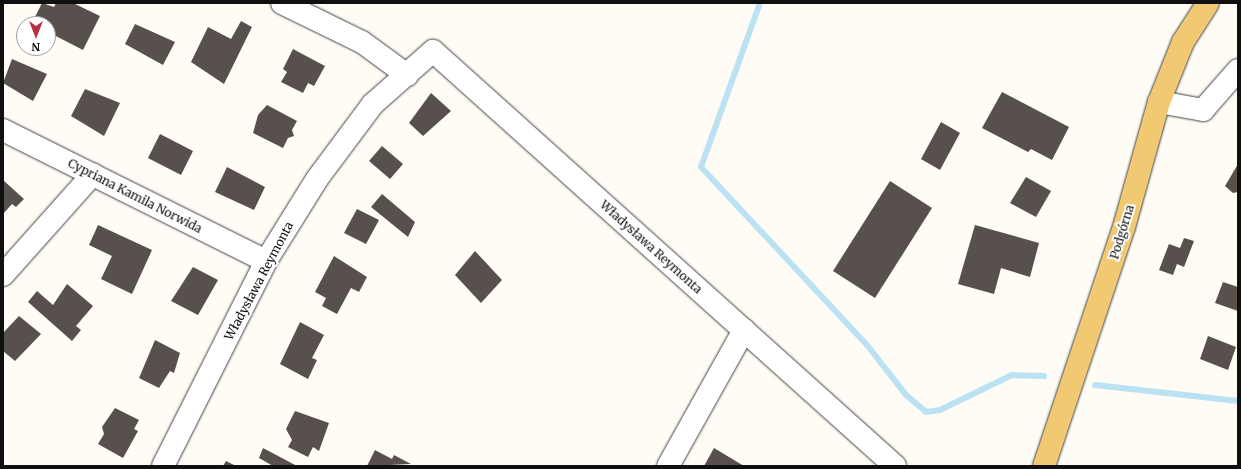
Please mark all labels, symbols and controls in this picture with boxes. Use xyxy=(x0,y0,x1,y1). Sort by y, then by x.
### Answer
north arrow xyxy=(16,16,56,56)
text: N xyxy=(32,40,40,54)
street label: Cypriana Kamila Norwida xyxy=(66,156,204,236)
street label: Władysława Reymonta xyxy=(597,197,705,297)
street label: Podgórna xyxy=(1107,203,1137,261)
street label: Władysława Reymonta xyxy=(222,219,296,343)

